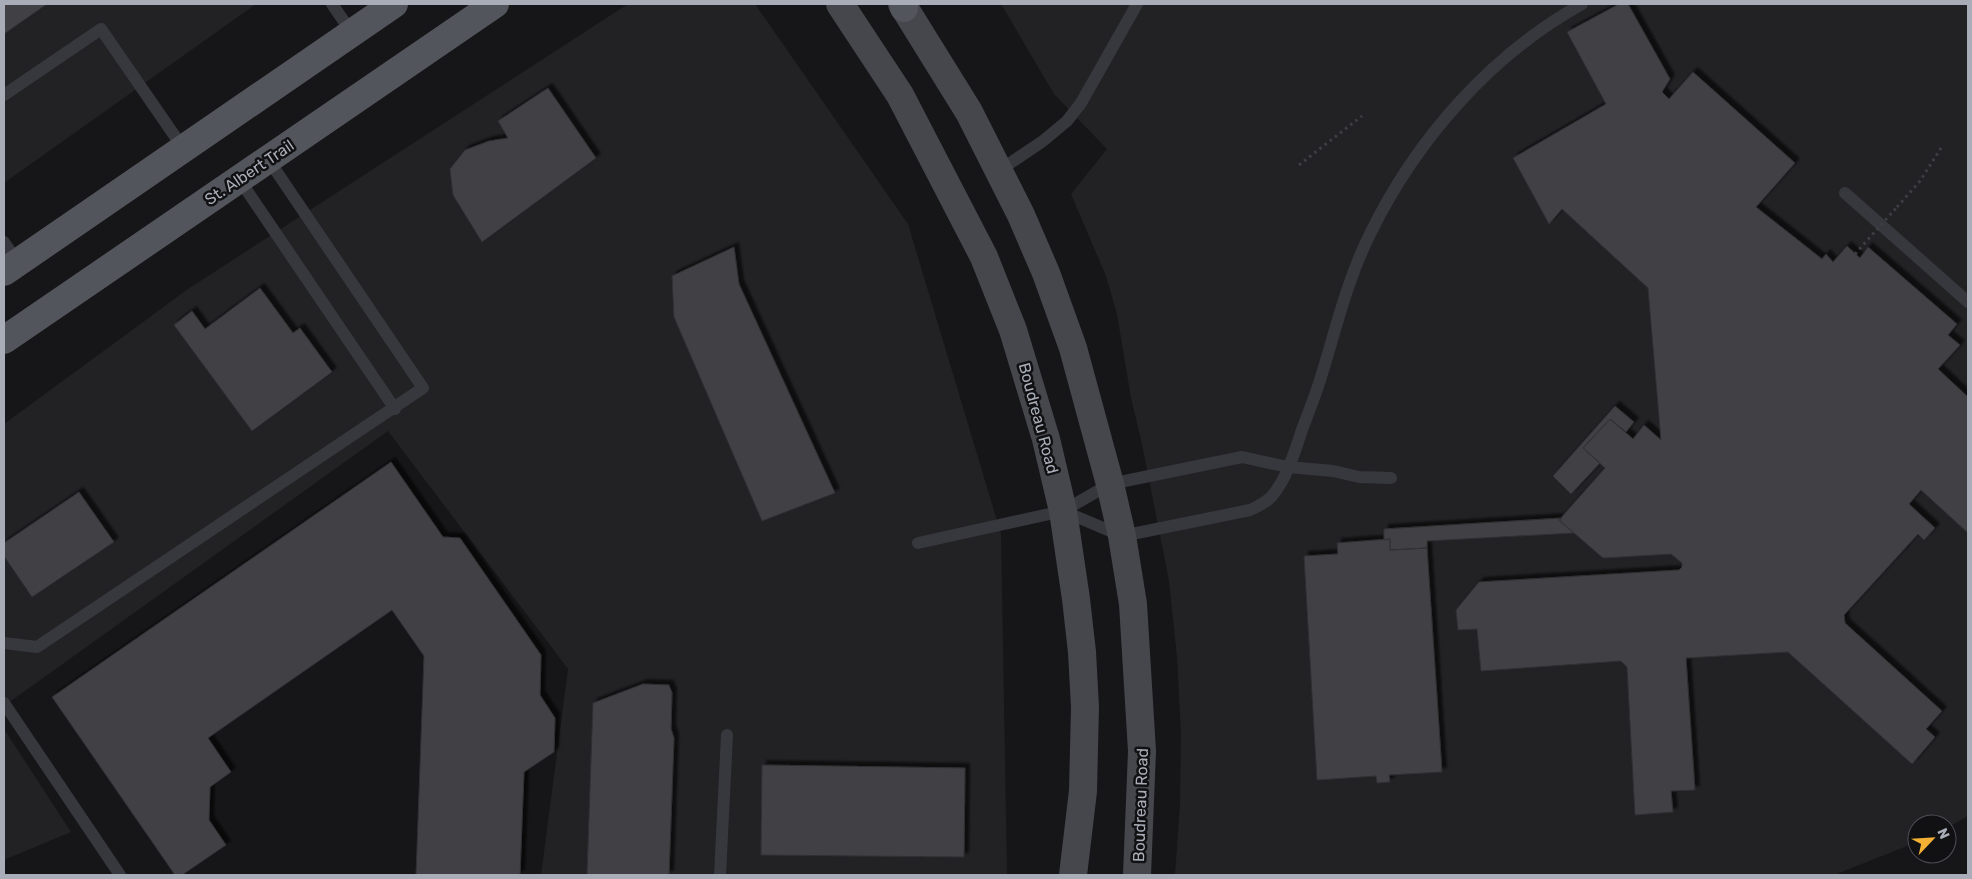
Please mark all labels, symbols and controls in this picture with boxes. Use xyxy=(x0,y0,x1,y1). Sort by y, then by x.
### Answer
street label: St. Albert Trail xyxy=(201,136,297,209)
street label: Boudreau Road xyxy=(1015,361,1062,476)
street label: Boudreau Road xyxy=(1129,748,1152,862)
north arrow xyxy=(1907,814,1957,864)
text: N xyxy=(1933,826,1953,842)

